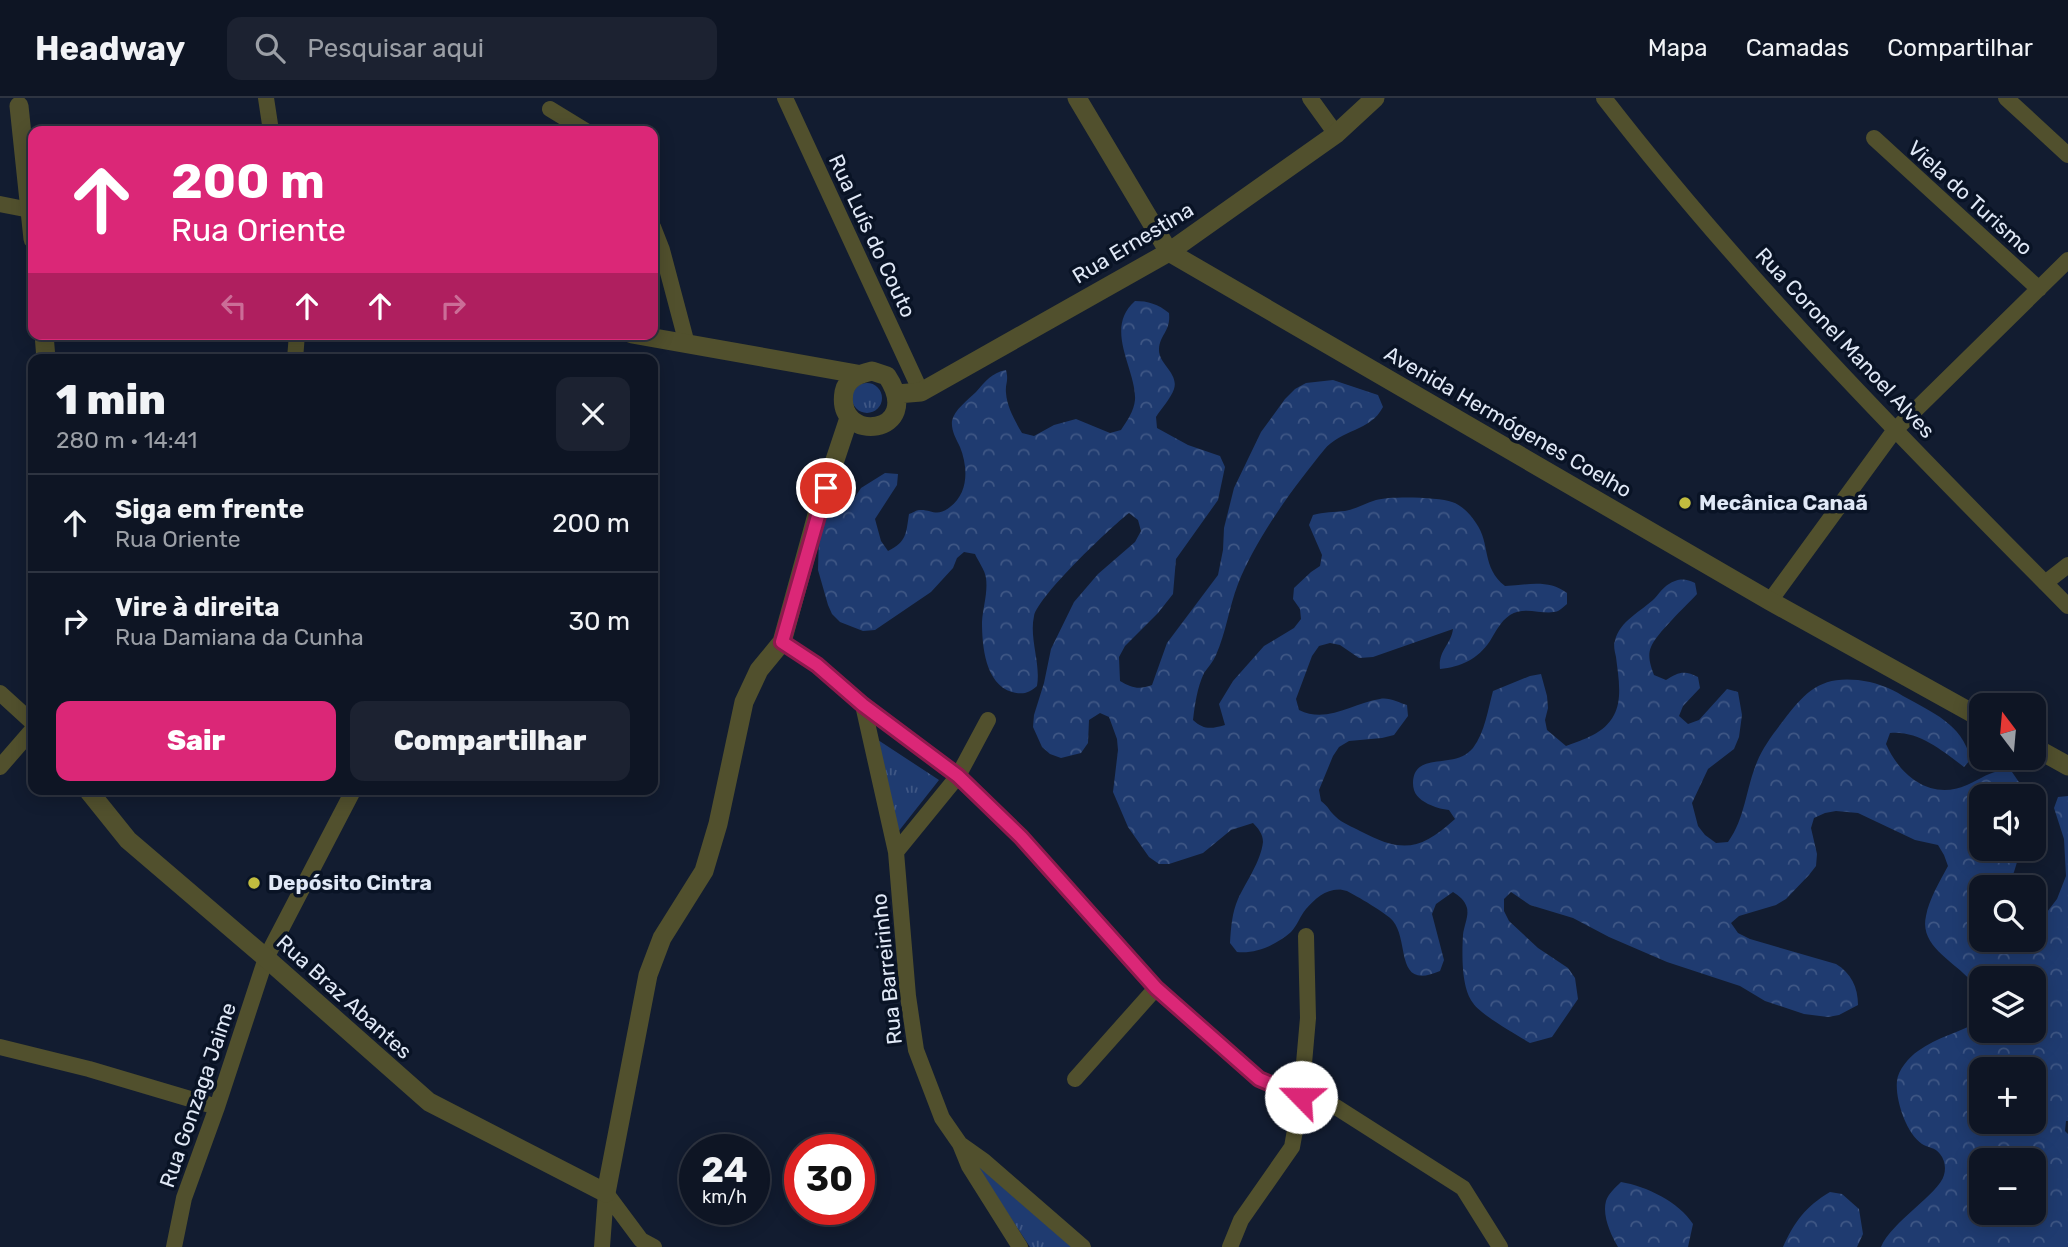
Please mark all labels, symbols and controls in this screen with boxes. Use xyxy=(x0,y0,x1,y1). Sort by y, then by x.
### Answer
search box xyxy=(227,17,717,80)
text: Headway xyxy=(35,29,185,68)
icon: search xyxy=(251,29,289,67)
text: Pesquisar aqui xyxy=(307,33,484,64)
text: Mapa xyxy=(1648,34,1708,62)
text: Camadas xyxy=(1746,34,1849,62)
text: Compartilhar xyxy=(1887,34,2033,62)
street label: Viela do Turismo xyxy=(1903,135,2038,260)
street label: Rua Luís do Couto xyxy=(824,150,921,321)
text: 200 m xyxy=(171,152,325,210)
icon: ahead xyxy=(56,154,147,245)
street label: Rua Ernestina xyxy=(1068,197,1198,288)
text: Rua Oriente xyxy=(171,211,346,249)
street label: Rua Coronel Manoel Alves xyxy=(1751,242,1940,443)
icon: left xyxy=(215,287,253,325)
icon: ahead xyxy=(288,287,326,325)
icon: ahead xyxy=(361,287,399,325)
icon: right xyxy=(434,287,472,325)
street label: Avenida Hermógenes Coelho xyxy=(1380,340,1636,503)
text: 1 min xyxy=(56,375,166,425)
button: close xyxy=(556,377,630,451)
text: 280 m · 14:41 xyxy=(56,426,197,454)
pin xyxy=(796,458,856,518)
icon: arrive xyxy=(807,469,845,507)
place label: Mecânica Canaã xyxy=(1699,490,1868,515)
text: Siga em frente xyxy=(115,494,304,525)
marker: Mecânica Canaã xyxy=(1677,495,1693,511)
icon: ahead xyxy=(56,504,94,542)
text: 200 m xyxy=(552,508,630,539)
text: Rua Oriente xyxy=(115,525,241,553)
text: Vire à direita xyxy=(115,592,280,623)
icon: right xyxy=(56,602,94,640)
text: 30 m xyxy=(568,606,630,637)
text: Rua Damiana da Cunha xyxy=(115,623,364,651)
north arrow xyxy=(1969,693,2046,770)
map controls xyxy=(1969,693,2046,1225)
button: Sair xyxy=(56,701,336,781)
button: Compartilhar xyxy=(350,701,630,781)
button: sound xyxy=(1969,784,2046,861)
place label: Depósito Cintra xyxy=(268,870,432,895)
marker: Depósito Cintra xyxy=(246,875,262,891)
button: search xyxy=(1969,875,2046,952)
street label: Rua Barreirinho xyxy=(866,892,907,1046)
street label: Rua Braz Abantes xyxy=(272,929,417,1064)
button: layers xyxy=(1969,966,2046,1043)
street label: Rua Gonzaga Jaime xyxy=(154,999,241,1191)
button: + xyxy=(1969,1057,2046,1134)
position arrow xyxy=(1264,1060,1338,1134)
speed limit sign: 30 xyxy=(784,1134,875,1225)
button: − xyxy=(1969,1148,2046,1225)
text: 24 xyxy=(701,1149,748,1191)
text: km/h xyxy=(702,1186,747,1208)

